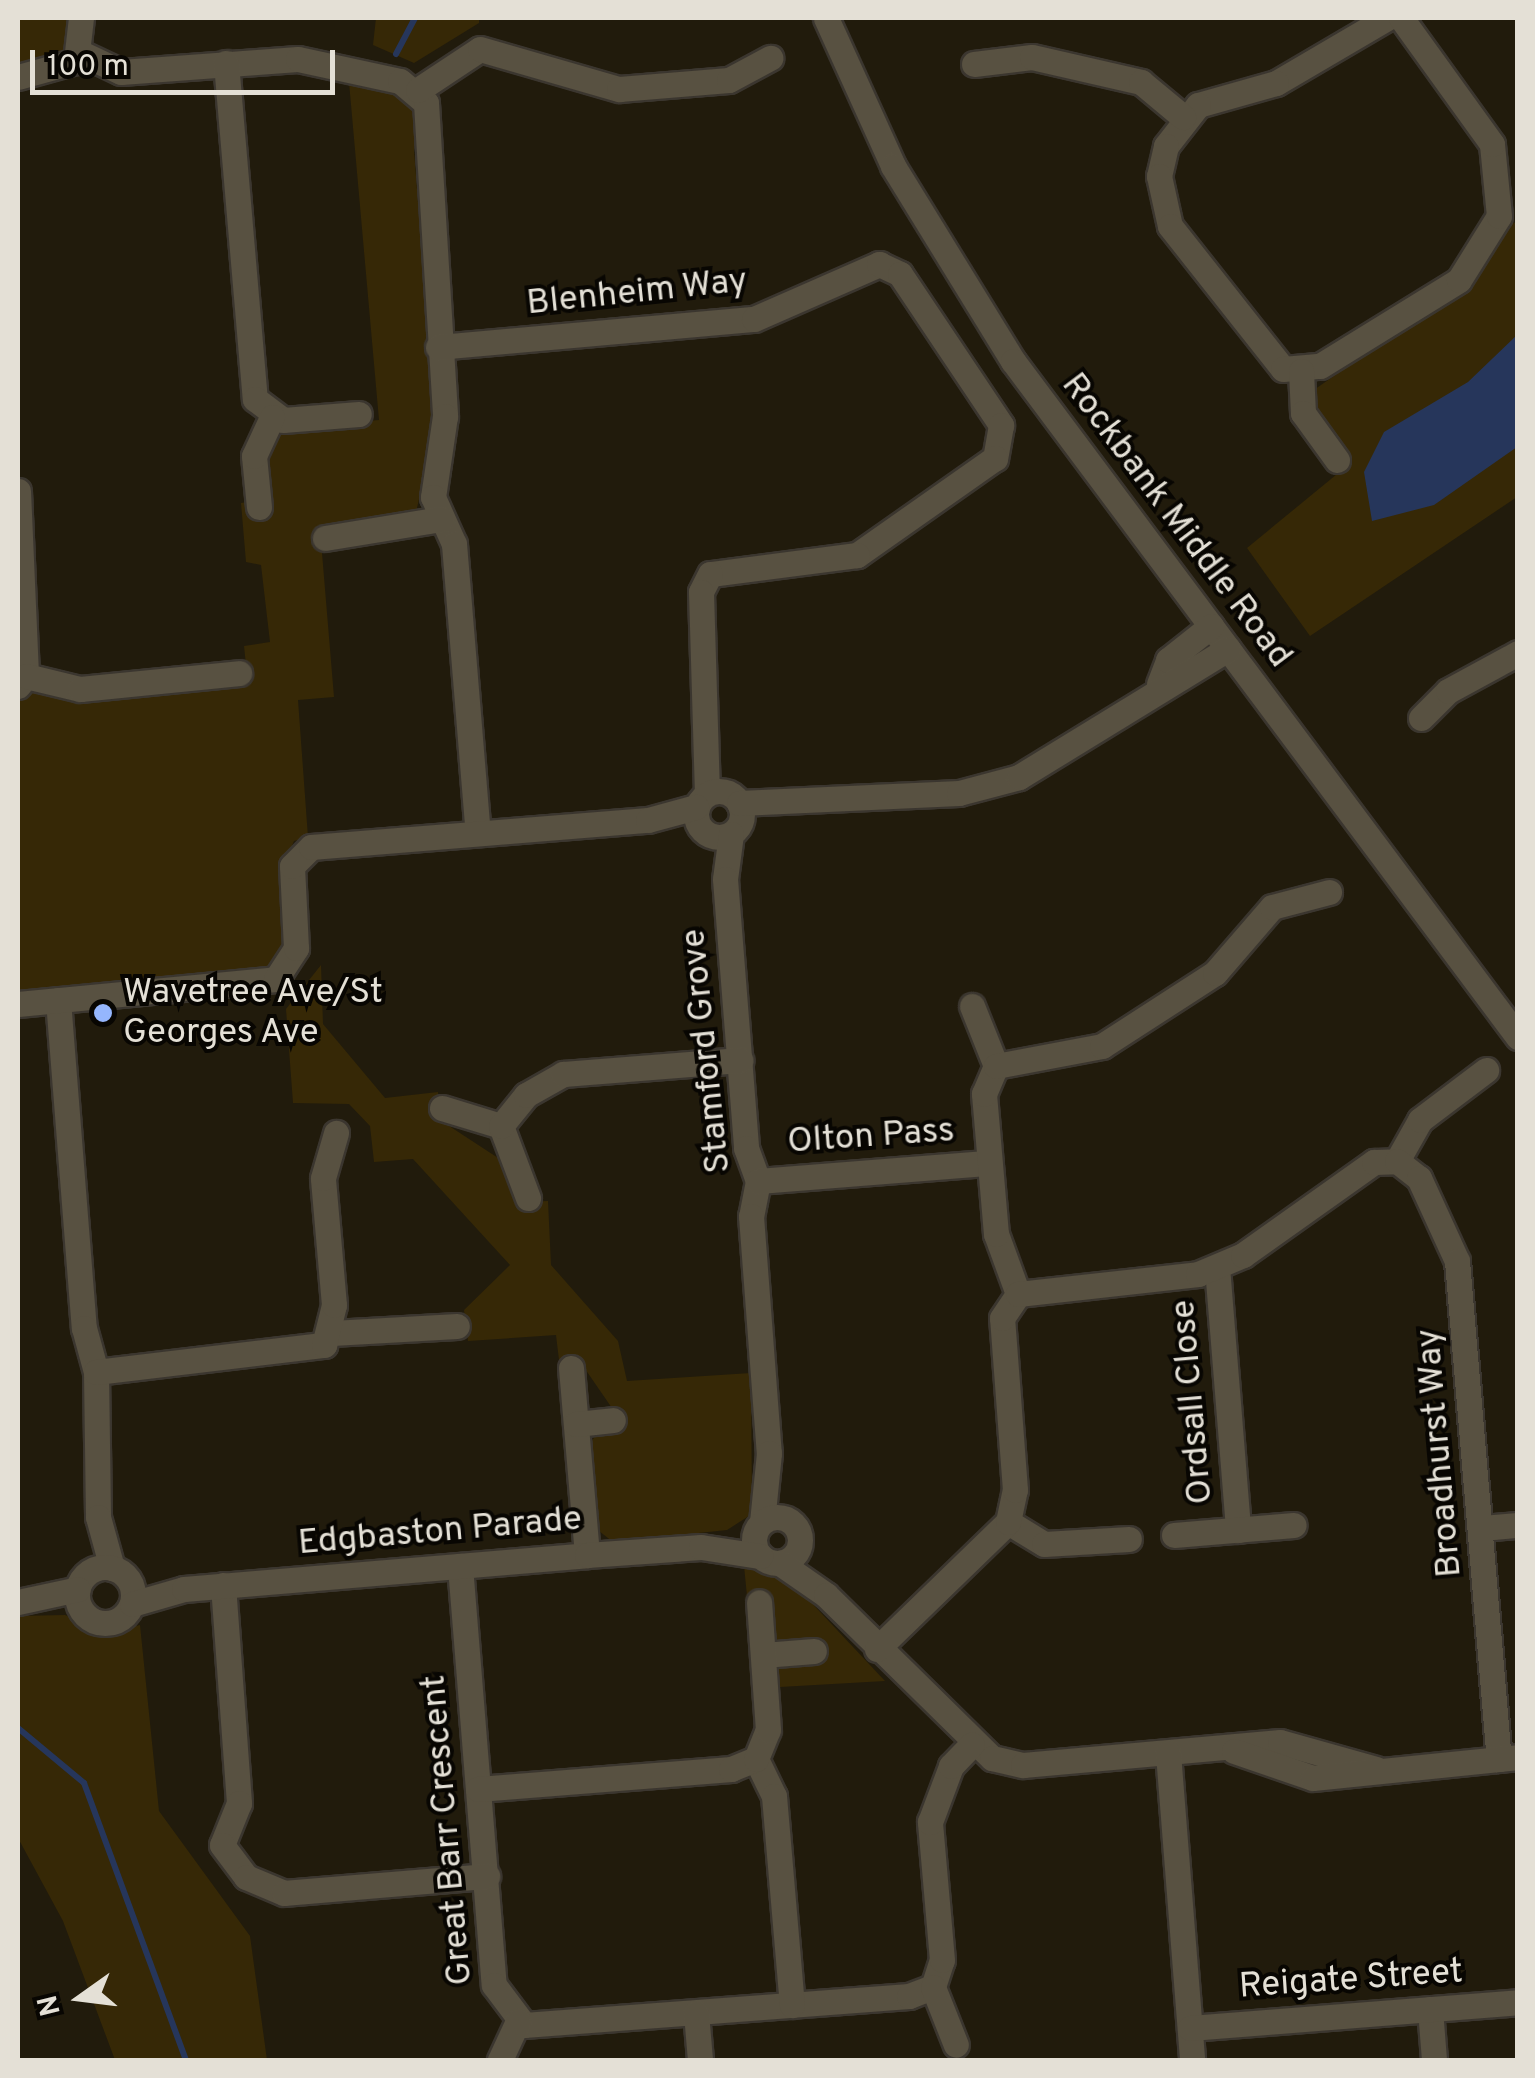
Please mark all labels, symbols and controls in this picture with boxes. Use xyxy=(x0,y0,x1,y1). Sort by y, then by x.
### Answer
scale bar xyxy=(35,30,340,92)
text: 100 m xyxy=(47,49,129,86)
street label: Blenheim Way xyxy=(524,261,750,325)
street label: Rockbank Middle Road xyxy=(1052,366,1300,676)
street label: Stamford Grove xyxy=(673,927,741,1175)
place label: Wavetree Ave/St Georges Ave xyxy=(123,972,384,1054)
marker: Wavetree Ave/St Georges Ave xyxy=(92,1002,114,1024)
street label: Olton Pass xyxy=(786,1110,956,1164)
street label: Ordsall Close xyxy=(1163,1298,1223,1506)
street label: Broadhurst Way xyxy=(1408,1327,1472,1579)
street label: Edgbaston Parade xyxy=(296,1499,584,1565)
street label: Great Barr Crescent xyxy=(414,1673,482,1987)
north arrow xyxy=(30,1948,130,2048)
street label: Reigate Street xyxy=(1238,1951,1464,2009)
text: N xyxy=(31,1991,71,2019)

